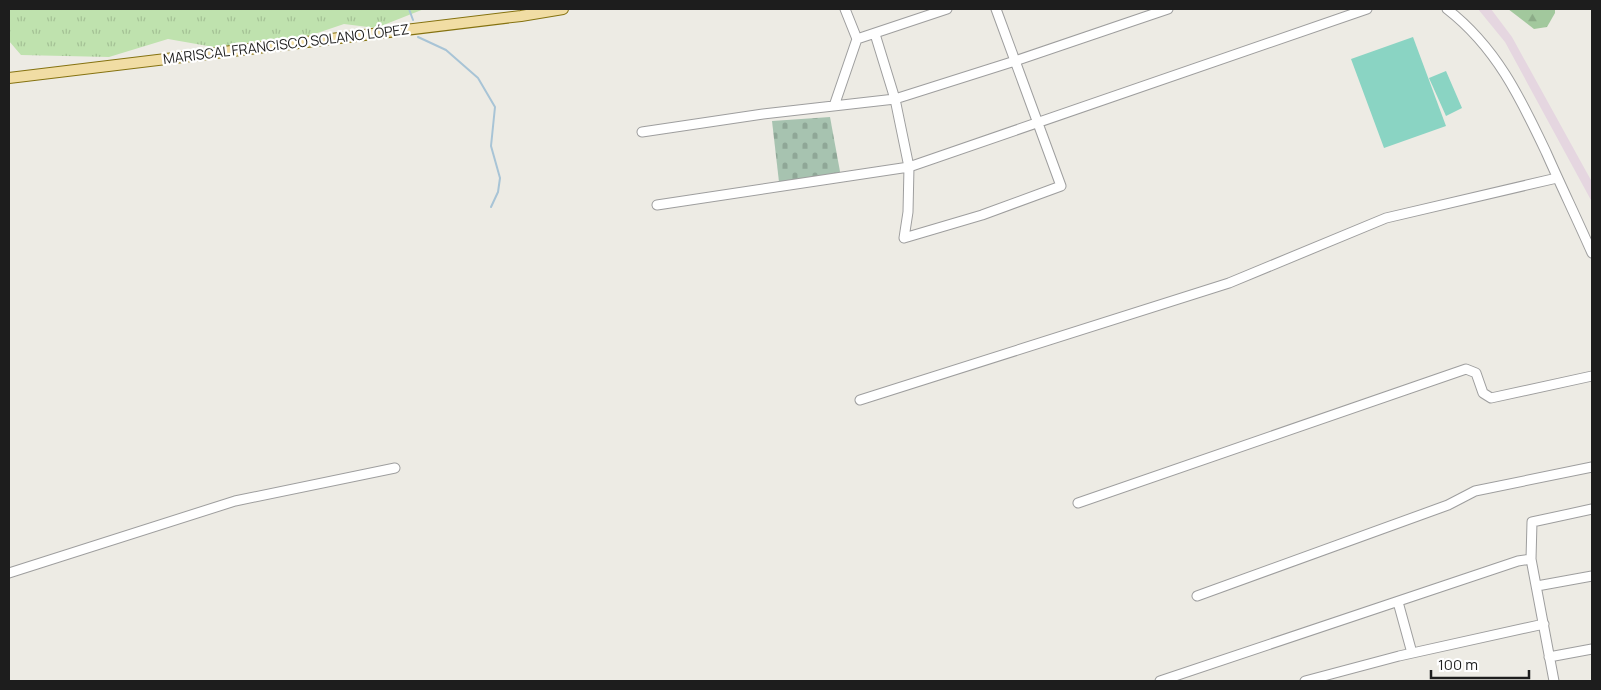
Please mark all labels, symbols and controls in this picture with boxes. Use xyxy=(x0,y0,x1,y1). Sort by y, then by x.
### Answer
street label: MARISCAL FRANCISCO SOLANO LÓPEZ xyxy=(162,19,410,68)
scale bar xyxy=(1431,648,1528,680)
text: 100 m xyxy=(1438,654,1478,675)

